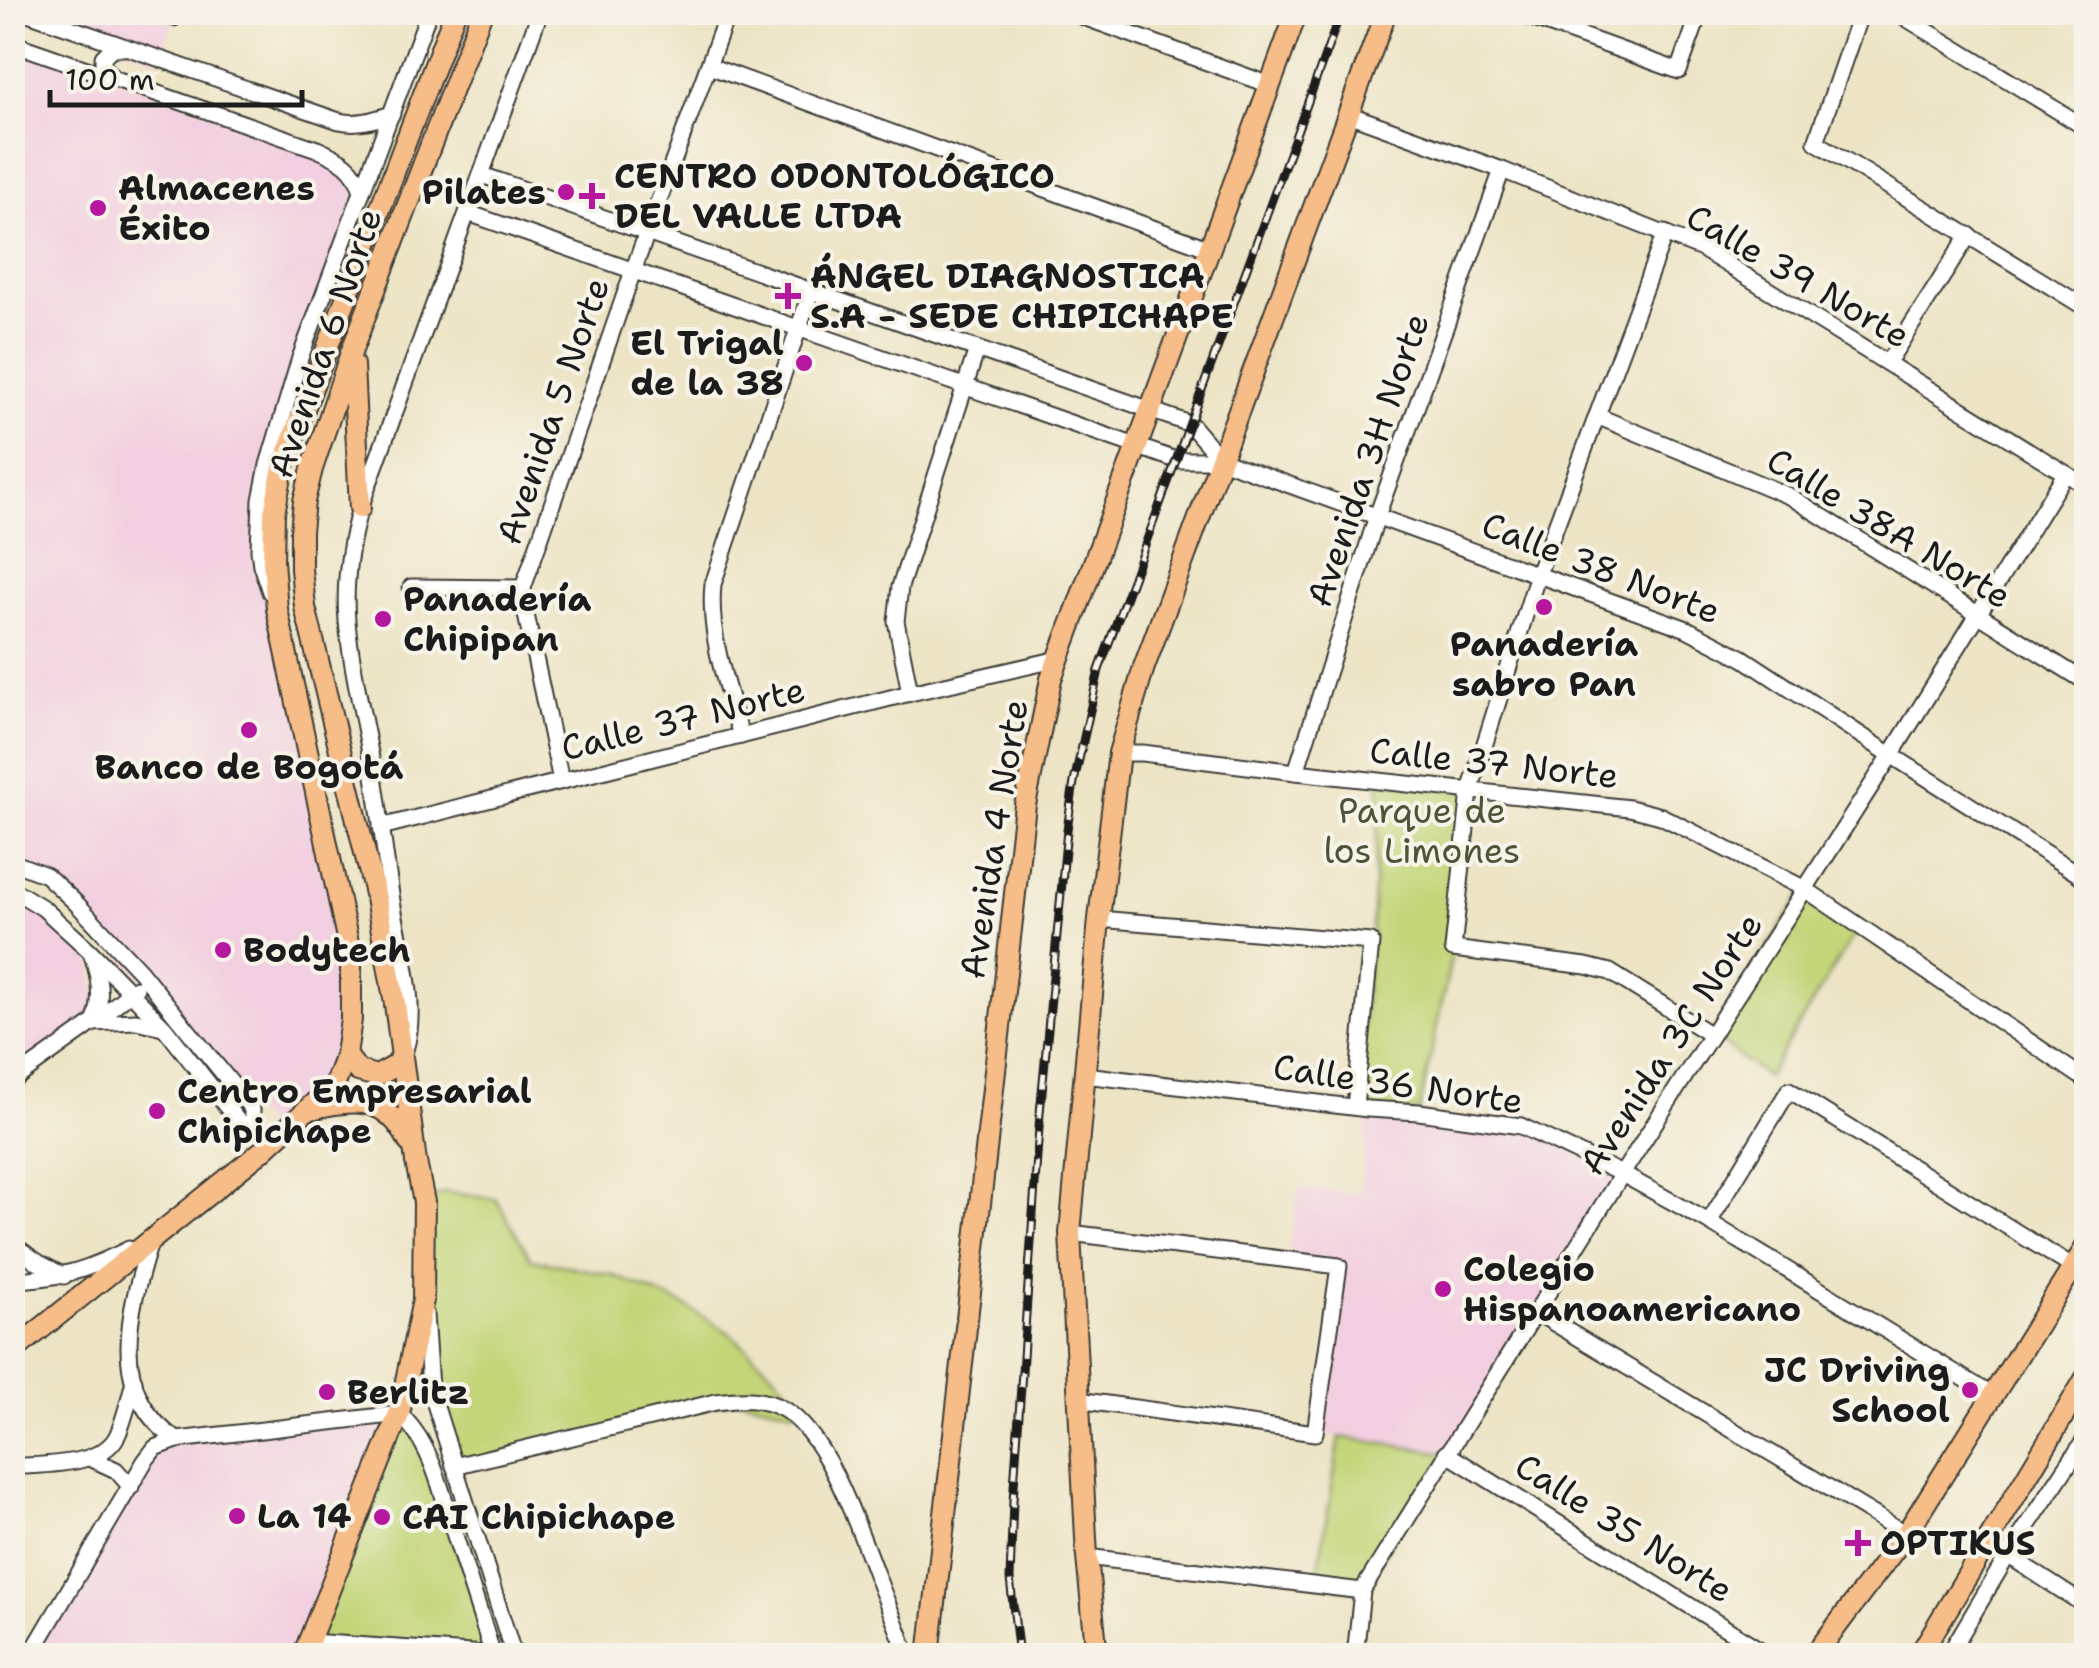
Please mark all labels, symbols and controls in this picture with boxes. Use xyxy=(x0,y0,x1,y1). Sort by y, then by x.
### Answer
scale bar xyxy=(50,45,302,107)
text: 100 m xyxy=(65,59,155,100)
place label: CENTRO ODONTOLÓGICO DEL VALLE LTDA xyxy=(614,152,1055,239)
place label: Almacenes Éxito xyxy=(118,164,315,251)
place label: Pilates xyxy=(422,168,546,215)
marker: Pilates xyxy=(555,181,577,203)
marker: CENTRO ODONTOLÓGICO DEL VALLE LTDA xyxy=(579,183,605,209)
street label: Calle 39 Norte xyxy=(1678,193,1919,359)
marker: Almacenes Éxito xyxy=(87,197,109,219)
street label: Avenida 6 Norte xyxy=(256,202,393,484)
place label: ÁNGEL DIAGNOSTICA S.A - SEDE CHIPICHAPE xyxy=(810,252,1234,339)
street label: Avenida 5 Norte xyxy=(485,271,620,550)
marker: ÁNGEL DIAGNOSTICA S.A - SEDE CHIPICHAPE xyxy=(775,283,801,309)
street label: Avenida 3H Norte xyxy=(1295,307,1440,613)
place label: El Trigal de la 38 xyxy=(630,319,784,406)
marker: El Trigal de la 38 xyxy=(793,352,815,374)
street label: Calle 38A Norte xyxy=(1758,436,2020,619)
street label: Calle 38 Norte xyxy=(1475,500,1727,635)
place label: Panadería Chipipan xyxy=(403,575,591,662)
marker: Panadería sabro Pan xyxy=(1533,596,1555,618)
marker: Panadería Chipipan xyxy=(372,608,394,630)
place label: Panadería sabro Pan xyxy=(1450,620,1638,707)
street label: Calle 37 Norte xyxy=(556,666,810,772)
street label: Avenida 4 Norte xyxy=(948,696,1039,982)
marker: Banco de Bogotá xyxy=(238,719,260,741)
street label: Calle 37 Norte xyxy=(1367,726,1621,799)
place label: Banco de Bogotá xyxy=(95,743,403,790)
park label: Parque de los Limones xyxy=(1324,787,1520,874)
street label: Avenida 3C Norte xyxy=(1568,904,1773,1184)
place label: Bodytech xyxy=(243,926,411,973)
marker: Bodytech xyxy=(212,939,234,961)
street label: Calle 36 Norte xyxy=(1270,1043,1526,1124)
place label: Centro Empresarial Chipichape xyxy=(177,1067,532,1154)
marker: Centro Empresarial Chipichape xyxy=(146,1100,168,1122)
place label: Colegio Hispanoamericano xyxy=(1463,1245,1801,1332)
marker: Colegio Hispanoamericano xyxy=(1432,1278,1454,1300)
place label: JC Driving School xyxy=(1764,1346,1950,1433)
place label: Berlitz xyxy=(347,1368,469,1415)
marker: JC Driving School xyxy=(1959,1379,1981,1401)
marker: Berlitz xyxy=(316,1381,338,1403)
street label: Calle 35 Norte xyxy=(1506,1442,1742,1613)
place label: La 14 xyxy=(257,1492,351,1539)
place label: CAI Chipichape xyxy=(402,1493,676,1540)
marker: La 14 xyxy=(226,1505,248,1527)
marker: CAI Chipichape xyxy=(371,1506,393,1528)
place label: OPTIKUS xyxy=(1880,1519,2035,1566)
marker: OPTIKUS xyxy=(1845,1530,1871,1556)

